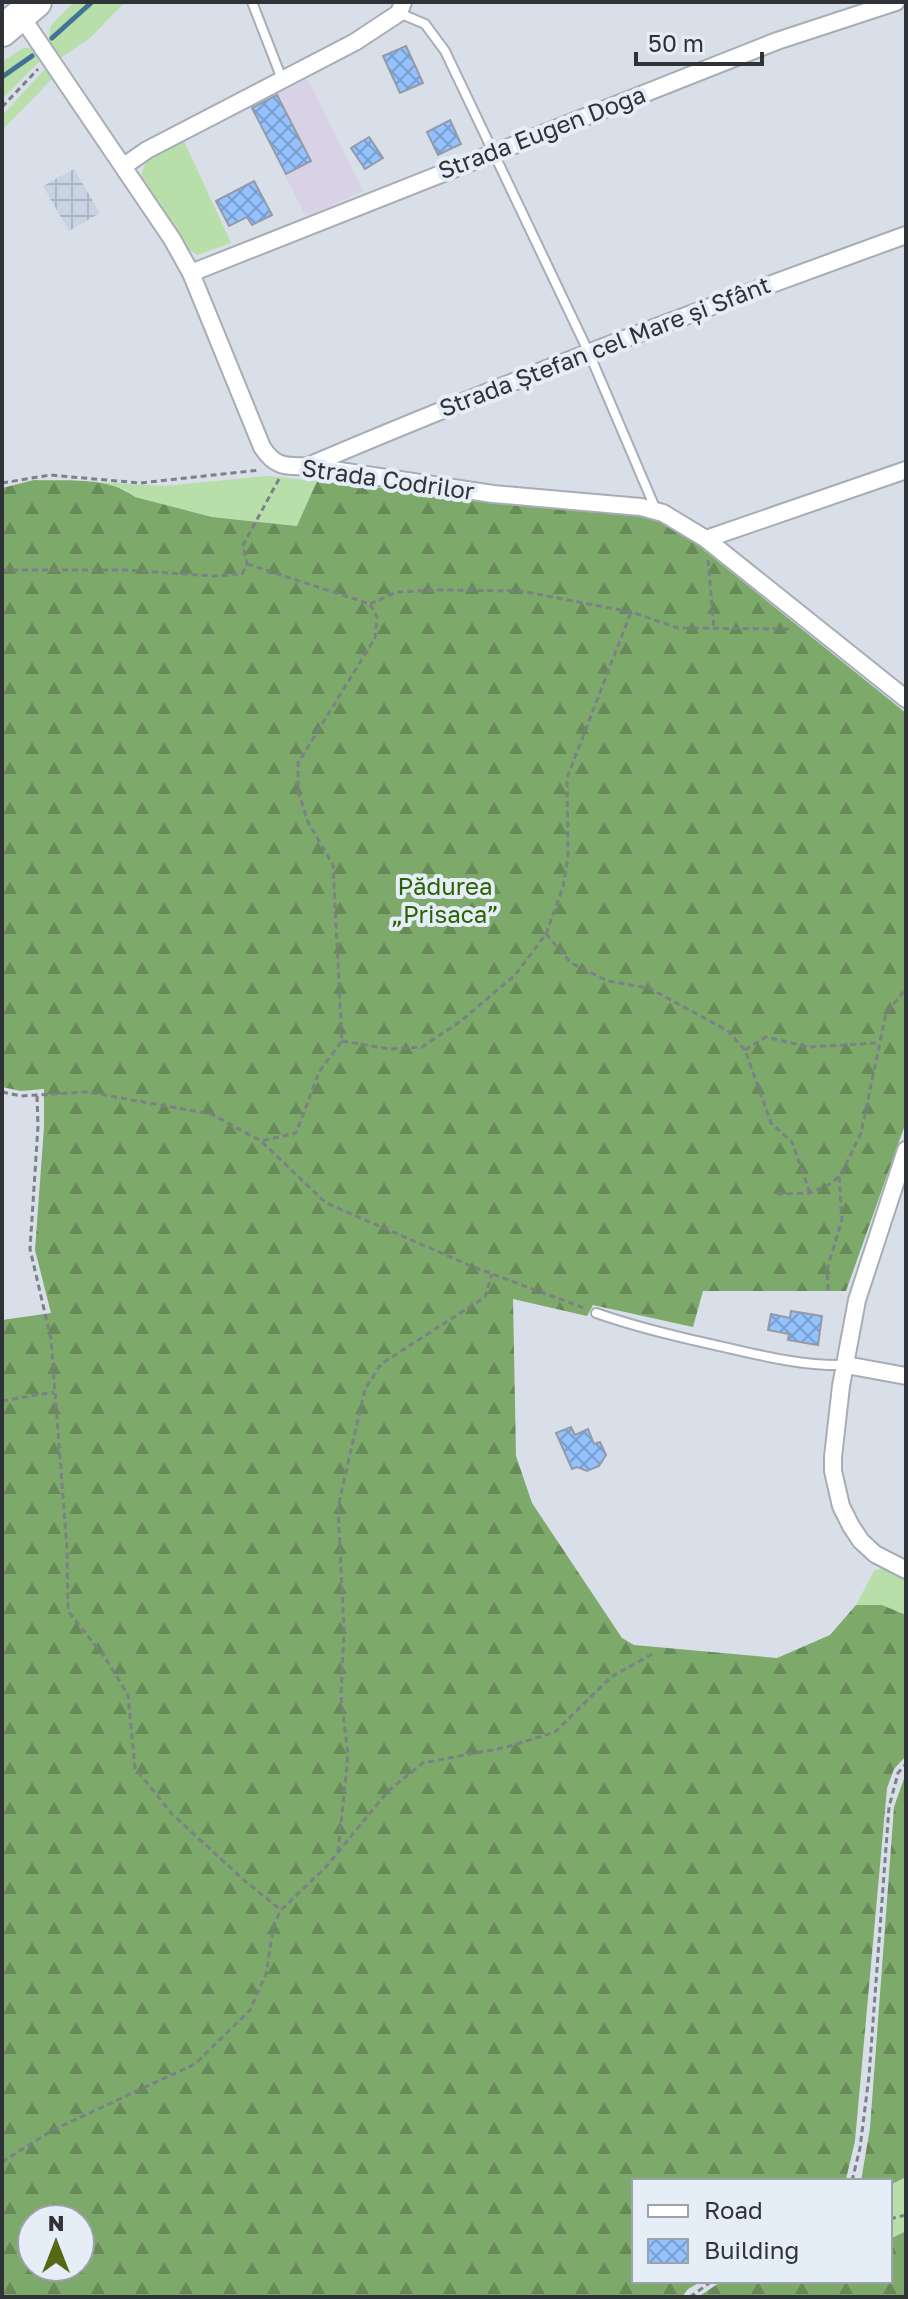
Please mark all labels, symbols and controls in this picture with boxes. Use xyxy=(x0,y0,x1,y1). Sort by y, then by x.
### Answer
scale bar xyxy=(636,16,762,66)
text: 50 m xyxy=(648,28,704,57)
street label: Strada Eugen Doga xyxy=(434,79,649,184)
street label: Strada Ștefan cel Mare și Sfânt xyxy=(435,269,774,423)
street label: Strada Codrilor xyxy=(300,452,476,505)
park label: Pădurea „Prisaca” xyxy=(391,871,499,928)
legend xyxy=(632,2179,892,2283)
text: Road xyxy=(704,2195,763,2224)
north arrow xyxy=(16,2203,96,2283)
text: N xyxy=(48,2209,64,2236)
text: Building xyxy=(704,2235,799,2264)

